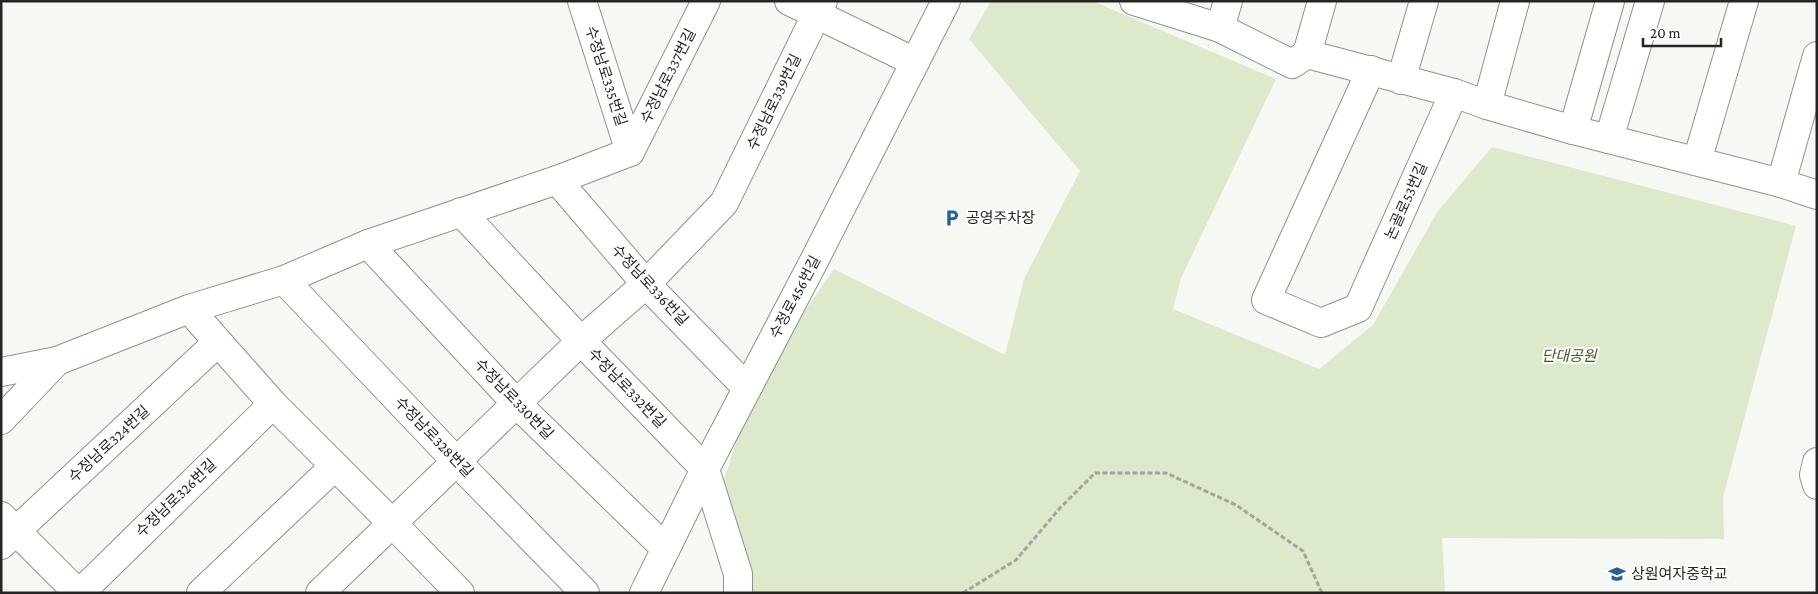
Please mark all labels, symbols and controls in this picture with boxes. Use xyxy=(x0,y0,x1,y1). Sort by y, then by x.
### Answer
scale bar xyxy=(1643,15,1720,47)
street label: 수정남로335번길 xyxy=(582,24,630,128)
text: 20 m xyxy=(1650,25,1681,41)
street label: 수정남로337번길 xyxy=(637,26,699,126)
street label: 수정남로339번길 xyxy=(744,52,804,152)
street label: 논골로53번길 xyxy=(1382,160,1430,242)
parking icon: 공영주차장 xyxy=(942,208,962,228)
place label: 공영주차장 xyxy=(966,210,1035,226)
street label: 수정남로336번길 xyxy=(608,241,692,329)
street label: 수정로456번길 xyxy=(767,253,823,341)
street label: 수정남로332번길 xyxy=(585,345,669,431)
park label: 단대공원 xyxy=(1541,348,1598,364)
street label: 수정남로330번길 xyxy=(472,356,556,442)
street label: 수정남로328번길 xyxy=(392,394,476,480)
street label: 수정남로324번길 xyxy=(65,402,153,486)
street label: 수정남로326번길 xyxy=(133,456,219,540)
school or university icon: 상원여자중학교 xyxy=(1607,564,1627,584)
place label: 상원여자중학교 xyxy=(1631,565,1728,582)

